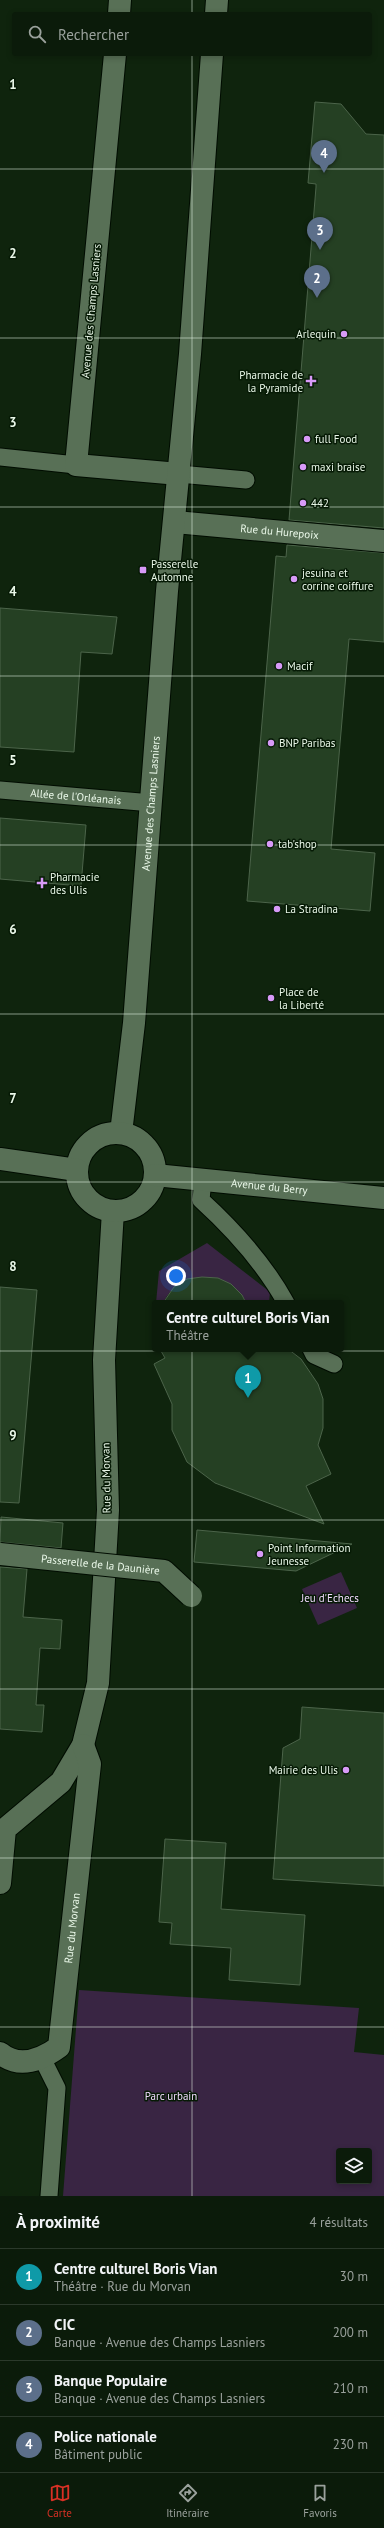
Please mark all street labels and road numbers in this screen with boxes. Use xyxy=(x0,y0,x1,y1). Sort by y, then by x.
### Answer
street label: Avenue des Champs Lasniers xyxy=(78,243,104,379)
street label: Rue du Hurepoix xyxy=(240,521,320,542)
street label: Avenue des Champs Lasniers xyxy=(139,735,163,871)
street label: Allée de l'Orléanais xyxy=(30,786,122,807)
street label: Avenue du Berry xyxy=(231,1176,309,1197)
street label: Rue du Morvan xyxy=(98,1442,114,1514)
street label: Passerelle de la Daunière xyxy=(41,1551,161,1578)
street label: Rue du Morvan xyxy=(61,1892,83,1964)

